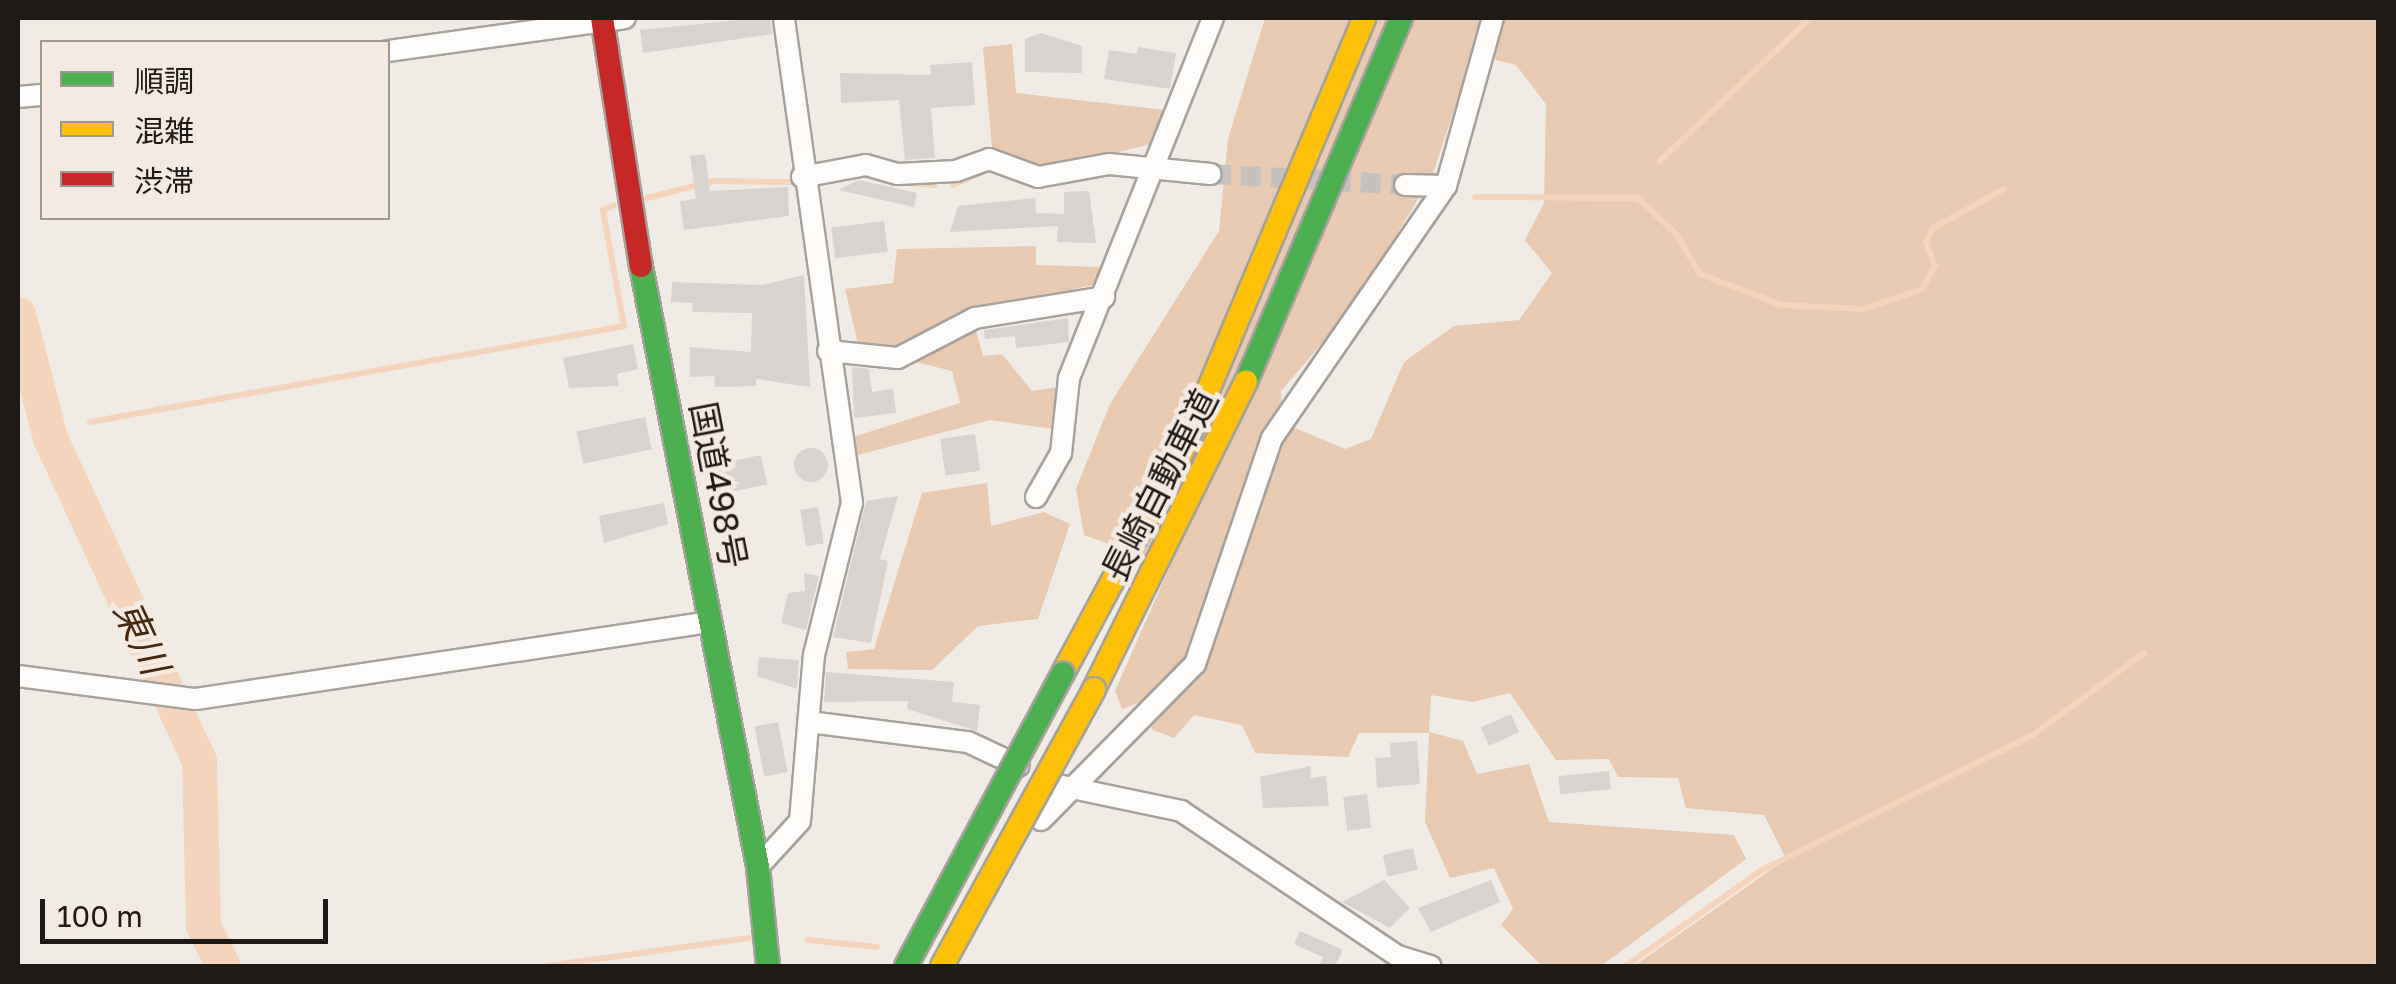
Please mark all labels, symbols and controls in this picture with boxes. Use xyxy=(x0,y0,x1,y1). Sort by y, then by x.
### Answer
legend xyxy=(40,40,390,220)
text: 順調 xyxy=(134,63,194,99)
text: 混雑 xyxy=(134,113,194,149)
text: 渋滞 xyxy=(134,163,194,199)
street label: 長崎自動車道 xyxy=(1093,382,1225,588)
street label: 国道498号 xyxy=(682,398,756,572)
water label: 東川 xyxy=(105,593,179,681)
scale bar xyxy=(45,879,332,941)
text: 100 m xyxy=(57,898,143,934)

